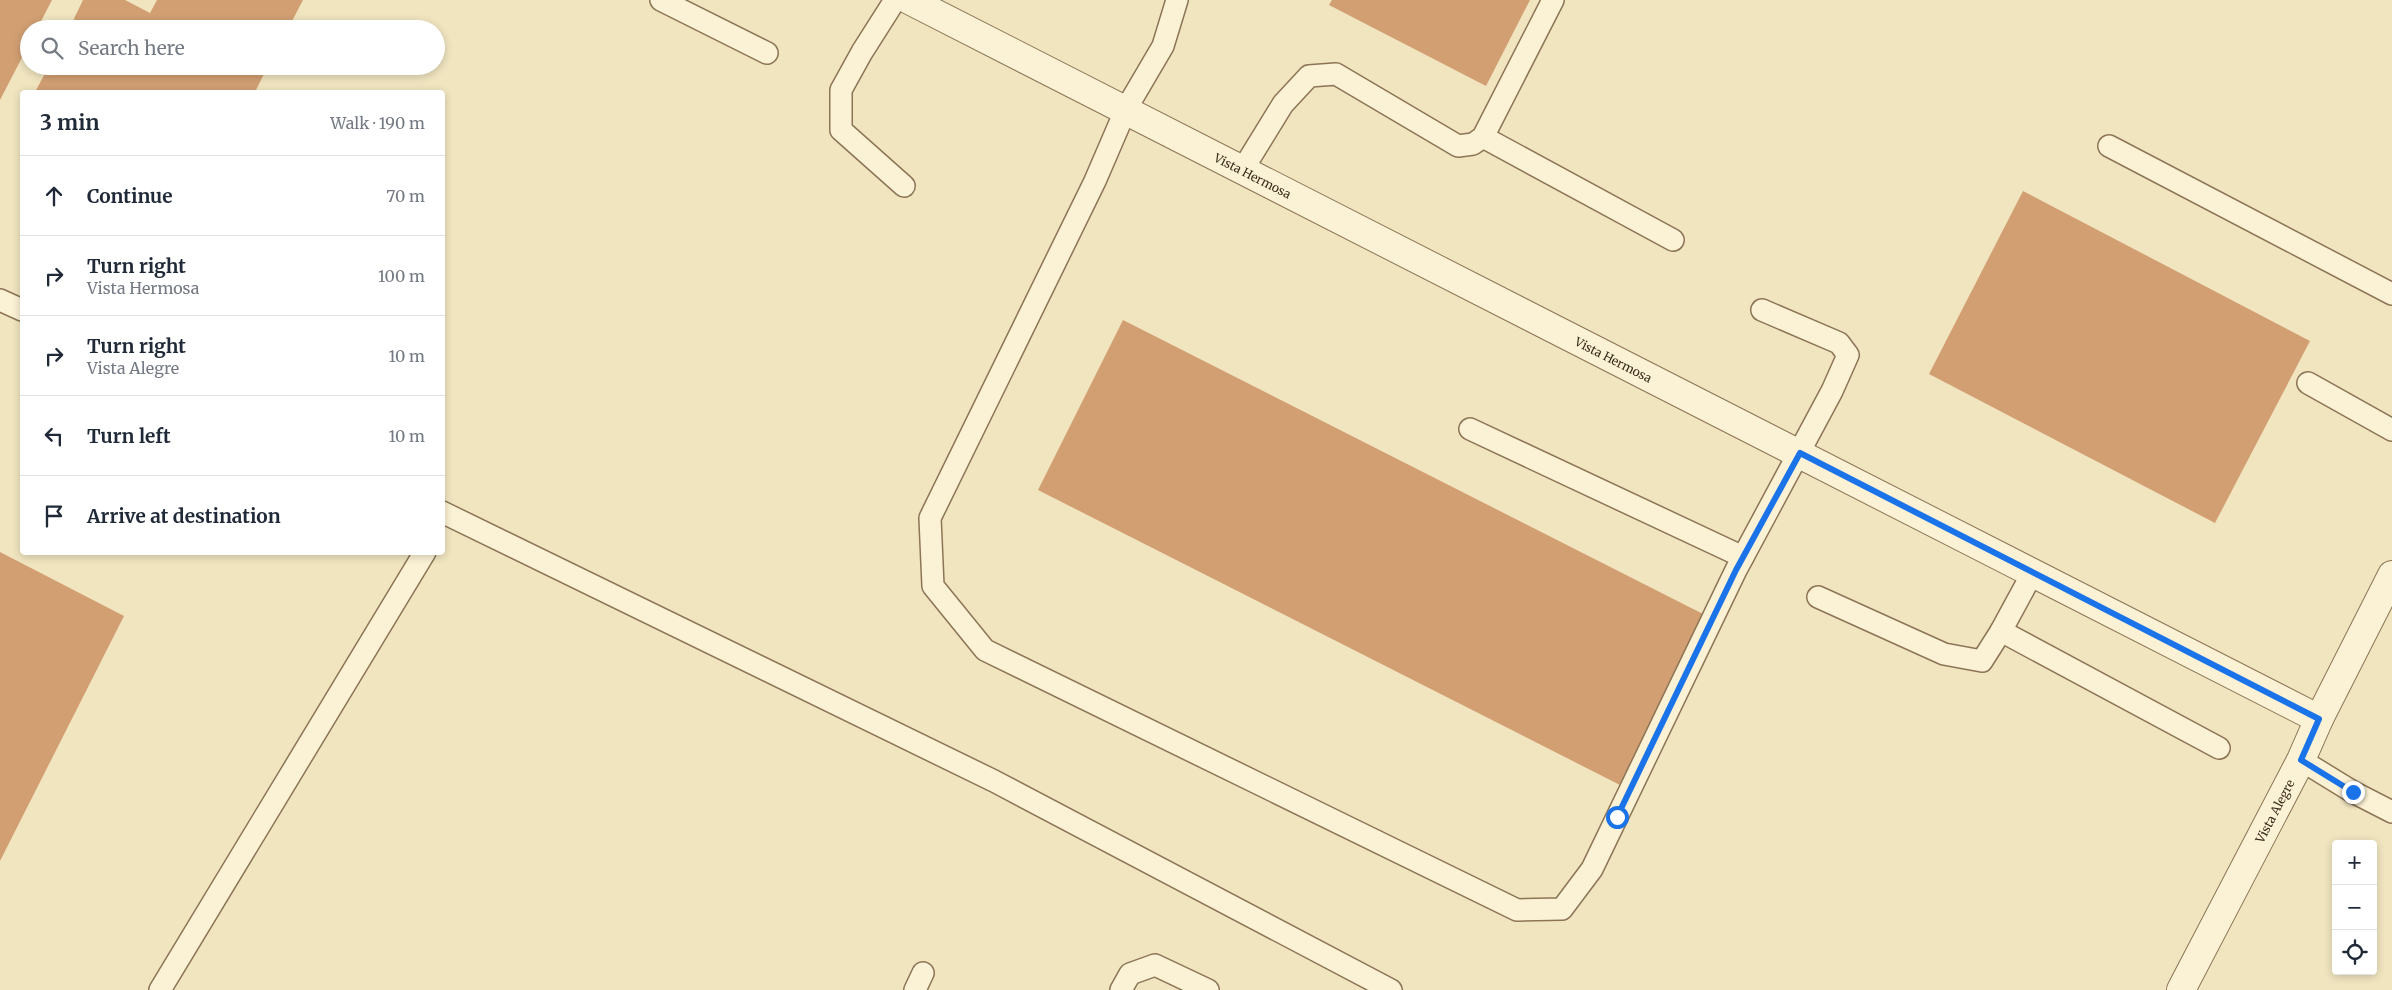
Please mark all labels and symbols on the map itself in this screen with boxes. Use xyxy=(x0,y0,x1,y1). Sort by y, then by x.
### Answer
street label: Vista Hermosa xyxy=(1211,149,1294,201)
street label: Vista Hermosa xyxy=(1572,333,1655,385)
street label: Vista Alegre xyxy=(2251,777,2297,846)
route end xyxy=(2342,781,2365,804)
route start xyxy=(1606,806,1629,829)

